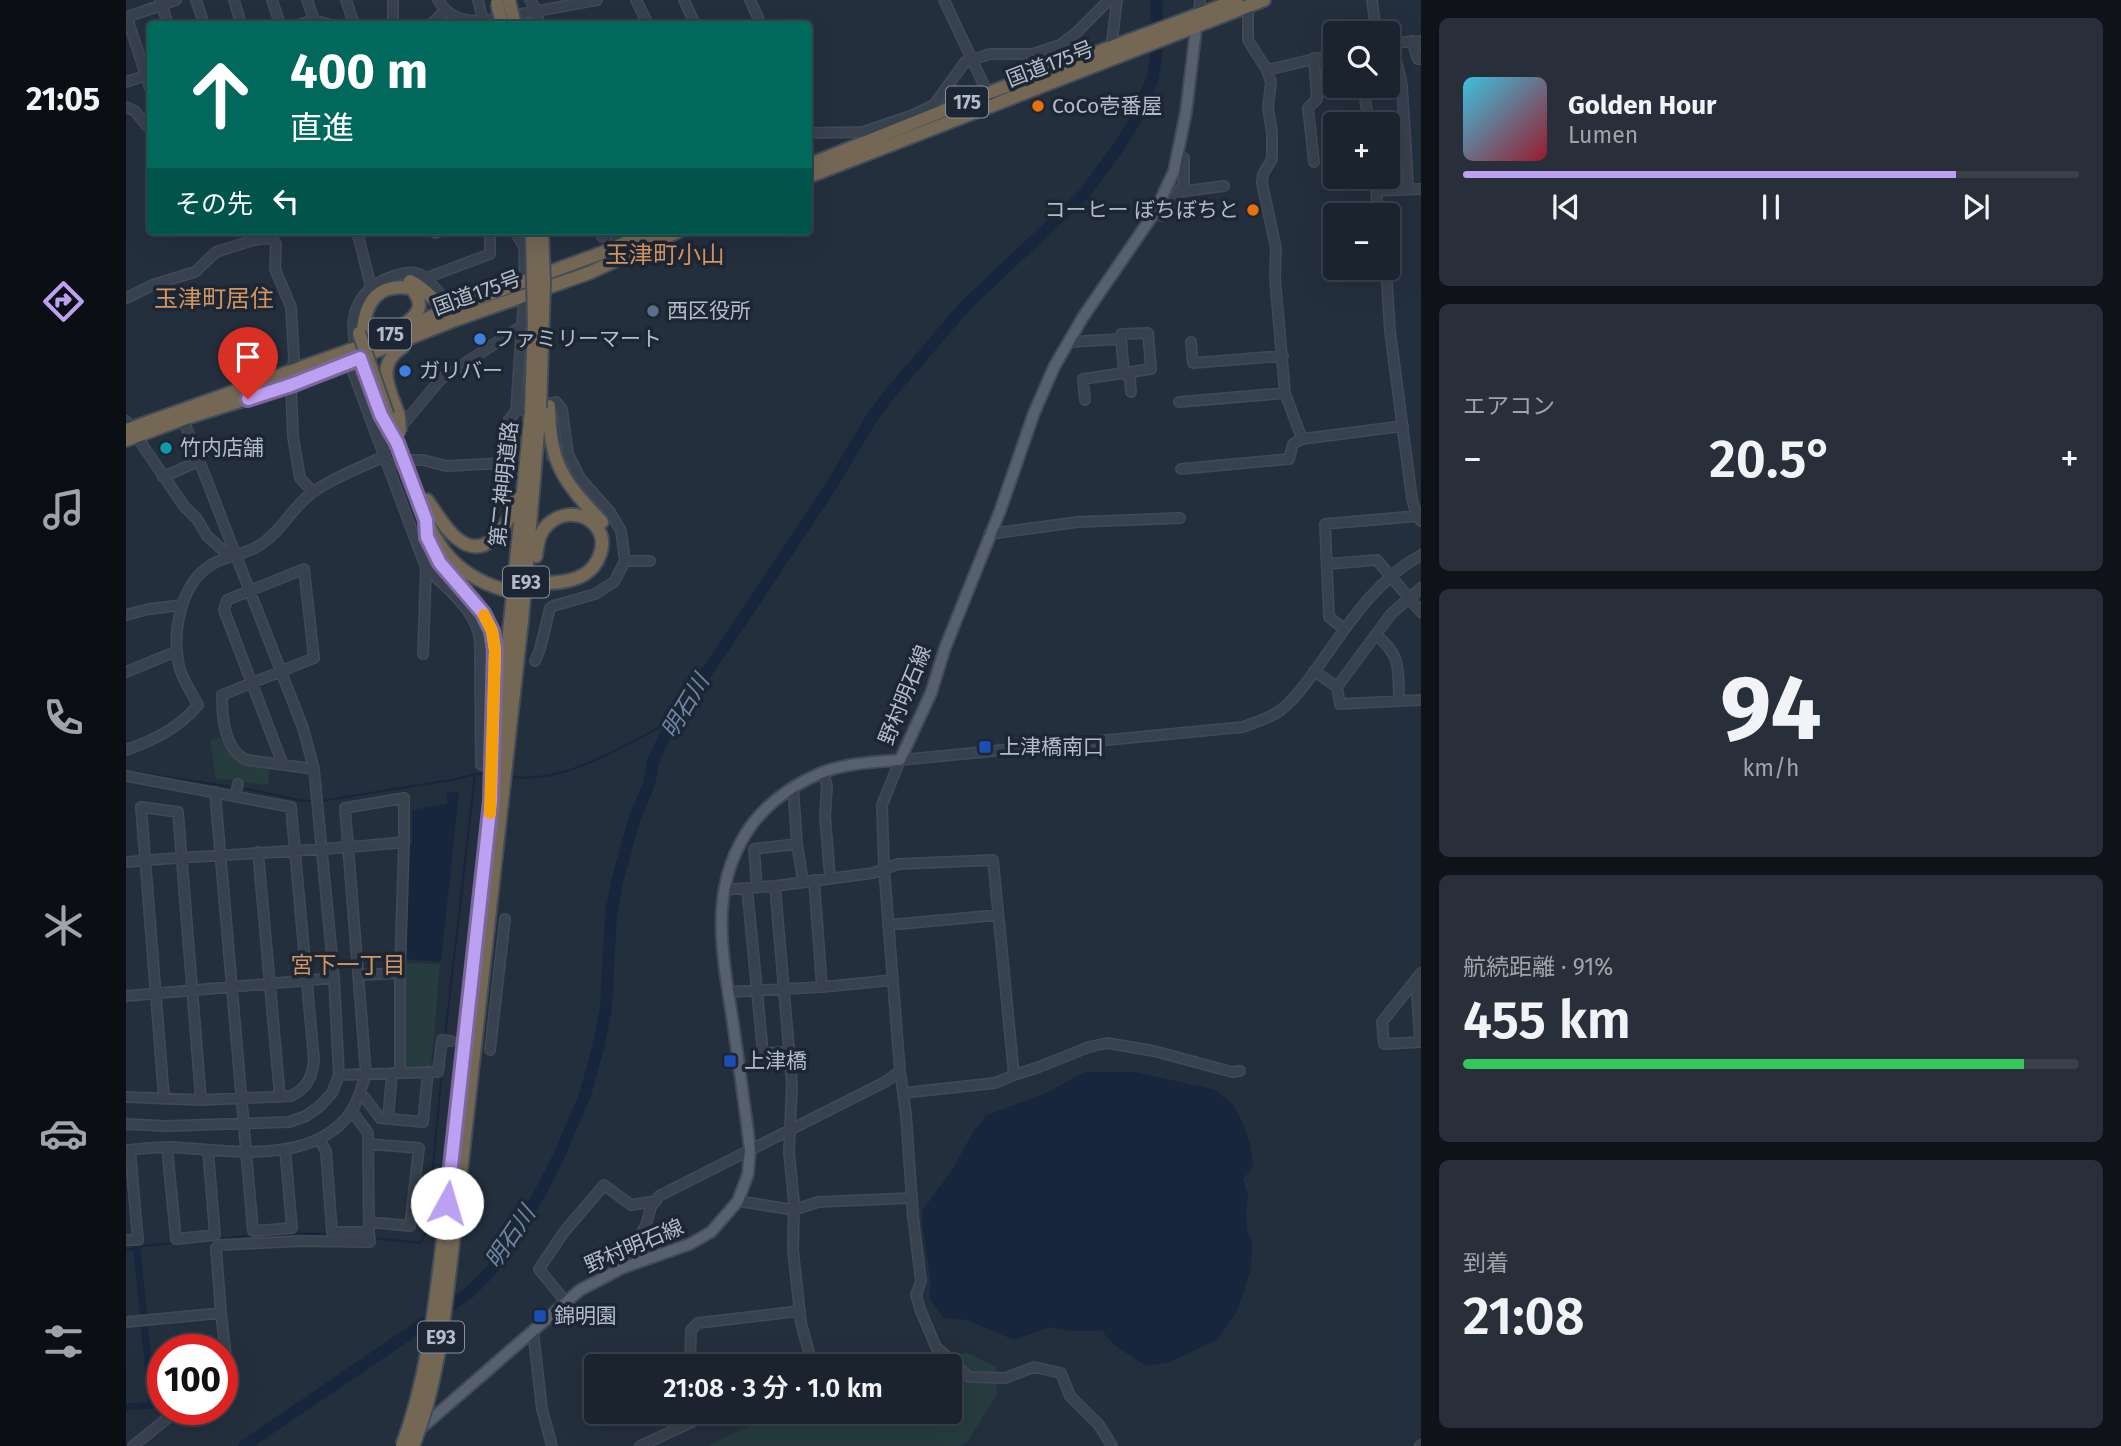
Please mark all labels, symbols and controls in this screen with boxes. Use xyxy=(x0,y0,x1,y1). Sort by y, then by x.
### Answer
map controls xyxy=(1323,21,1400,280)
button: search xyxy=(1323,21,1400,98)
street label: 国道175号 xyxy=(1003,35,1097,93)
text: 400 m xyxy=(290,42,428,101)
icon: ahead xyxy=(175,49,266,140)
text: 21:05 xyxy=(26,80,100,118)
road number: 175 xyxy=(946,86,988,118)
text: Golden Hour xyxy=(1568,90,1716,121)
place label: CoCo壱番屋 xyxy=(1052,93,1162,119)
marker: CoCo壱番屋 xyxy=(1030,98,1046,114)
text: 直進 xyxy=(290,109,354,147)
button: + xyxy=(1323,112,1400,189)
text: Lumen xyxy=(1568,121,1638,149)
icon: left xyxy=(267,182,305,220)
icon: previous xyxy=(1547,188,1585,226)
icon: pause xyxy=(1752,188,1790,226)
icon: next xyxy=(1957,188,1995,226)
text: その先 xyxy=(175,189,253,220)
place label: コーヒー ぼちぼちと xyxy=(1044,197,1239,223)
marker: コーヒー ぼちぼちと xyxy=(1245,202,1261,218)
button: − xyxy=(1323,203,1400,280)
district label: 玉津町小山 xyxy=(605,241,725,269)
street label: 国道175号 xyxy=(430,265,524,321)
icon: directions xyxy=(39,277,88,326)
district label: 玉津町居住 xyxy=(154,285,274,313)
place label: 西区役所 xyxy=(667,298,751,324)
marker: 西区役所 xyxy=(645,303,661,319)
road number: 175 xyxy=(369,318,411,350)
place label: ファミリーマート xyxy=(494,326,662,352)
pin xyxy=(218,327,278,399)
marker: ファミリーマート xyxy=(472,331,488,347)
icon: arrive xyxy=(229,338,267,376)
place label: ガリバー xyxy=(419,358,503,384)
marker: ガリバー xyxy=(397,363,413,379)
text: エアコン xyxy=(1463,392,1555,420)
street label: 第二神明道路 xyxy=(484,420,524,548)
text: 20.5° xyxy=(1709,428,1833,491)
place label: 竹内店舗 xyxy=(180,435,264,461)
text: − xyxy=(1463,436,1482,482)
text: + xyxy=(2060,436,2079,482)
marker: 竹内店舗 xyxy=(158,440,174,456)
icon: music xyxy=(39,485,88,534)
road number: E93 xyxy=(503,566,549,597)
street label: 野村明石線 xyxy=(873,641,937,749)
text: 94 xyxy=(1720,654,1822,763)
water label: 明石川 xyxy=(655,667,716,743)
icon: phone xyxy=(39,693,88,742)
place label: 上津橋南口 xyxy=(999,734,1104,760)
marker: 上津橋南口 xyxy=(977,739,993,755)
text: km/h xyxy=(1743,754,1799,782)
icon: climate xyxy=(39,901,88,950)
district label: 宮下一丁目 xyxy=(291,951,406,979)
text: 航続距離 · 91% xyxy=(1463,953,1613,981)
text: 455 km xyxy=(1463,989,1631,1052)
place label: 上津橋 xyxy=(744,1048,807,1074)
marker: 上津橋 xyxy=(722,1053,738,1069)
icon: car xyxy=(39,1109,88,1158)
position arrow xyxy=(410,1166,484,1240)
water label: 明石川 xyxy=(479,1198,543,1273)
street label: 野村明石線 xyxy=(581,1214,687,1278)
text: 到着 xyxy=(1463,1249,1509,1277)
text: 21:08 xyxy=(1463,1285,1585,1348)
place label: 錦明園 xyxy=(554,1303,617,1329)
marker: 錦明園 xyxy=(532,1308,548,1324)
icon: filters xyxy=(39,1317,88,1366)
road number: E93 xyxy=(418,1322,464,1352)
speed limit sign: 100 xyxy=(147,1334,238,1425)
text: 21:08 · 3 分 · 1.0 km xyxy=(663,1373,883,1404)

